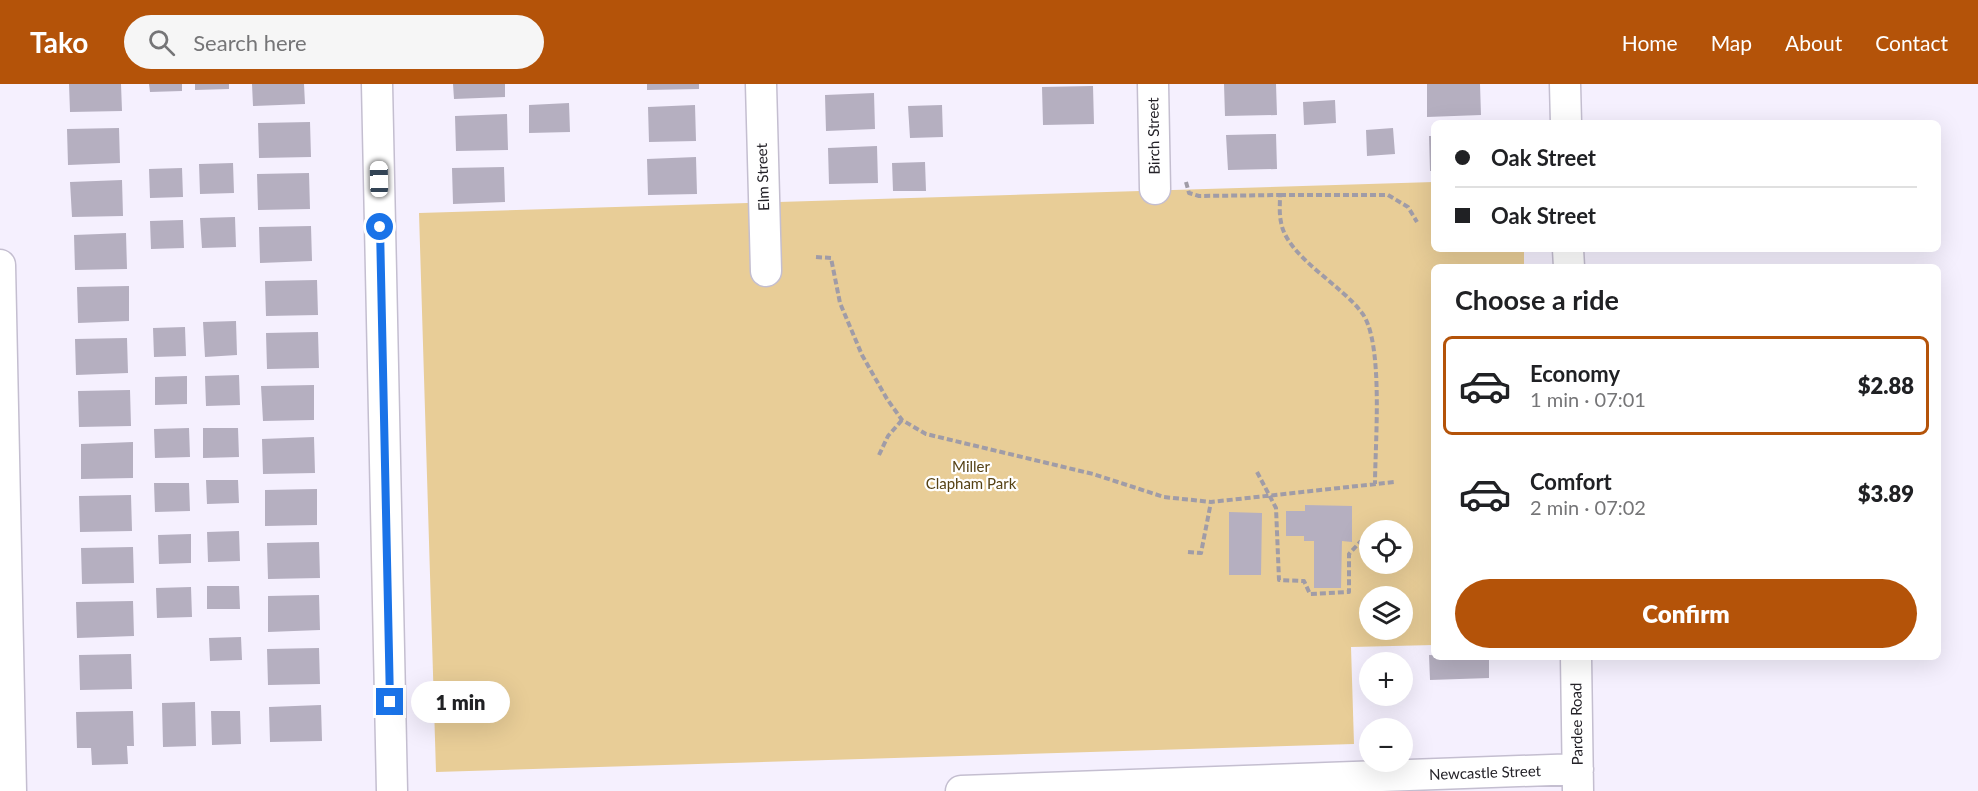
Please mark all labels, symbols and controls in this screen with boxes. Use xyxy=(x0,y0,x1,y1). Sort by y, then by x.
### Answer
search box xyxy=(124,15,544,69)
text: Tako xyxy=(30,25,88,59)
icon: search xyxy=(145,26,178,59)
text: Search here xyxy=(193,29,307,56)
text: Home xyxy=(1622,30,1678,55)
text: Map xyxy=(1711,30,1752,55)
text: About xyxy=(1785,30,1842,55)
text: Contact xyxy=(1875,30,1948,55)
street label: Birch Street xyxy=(1143,97,1163,175)
street label: Elm Street xyxy=(752,142,772,211)
text: Oak Street xyxy=(1491,144,1596,171)
car xyxy=(370,161,388,197)
text: Oak Street xyxy=(1491,202,1596,229)
route start xyxy=(366,213,393,240)
text: Choose a ride xyxy=(1455,283,1619,316)
icon: car xyxy=(1458,359,1512,413)
text: Economy xyxy=(1530,360,1620,387)
text: $2.88 xyxy=(1858,372,1914,399)
text: 1 min · 07:01 xyxy=(1530,387,1646,411)
park label: Miller Clapham Park xyxy=(926,457,1017,492)
icon: car xyxy=(1458,467,1512,521)
text: Comfort xyxy=(1530,468,1612,495)
text: $3.89 xyxy=(1858,480,1914,507)
text: 2 min · 07:02 xyxy=(1530,495,1646,519)
map controls xyxy=(1359,520,1413,772)
button: locate xyxy=(1359,520,1413,574)
button: Confirm xyxy=(1455,579,1917,648)
button: layers xyxy=(1359,586,1413,640)
button: + xyxy=(1359,652,1413,706)
callout: 1 min xyxy=(411,681,510,723)
street label: Pardee Road xyxy=(1566,682,1586,766)
route end xyxy=(376,688,403,715)
text: 1 min xyxy=(436,690,485,714)
button: − xyxy=(1359,718,1413,772)
street label: Newcastle Street xyxy=(1429,761,1542,783)

